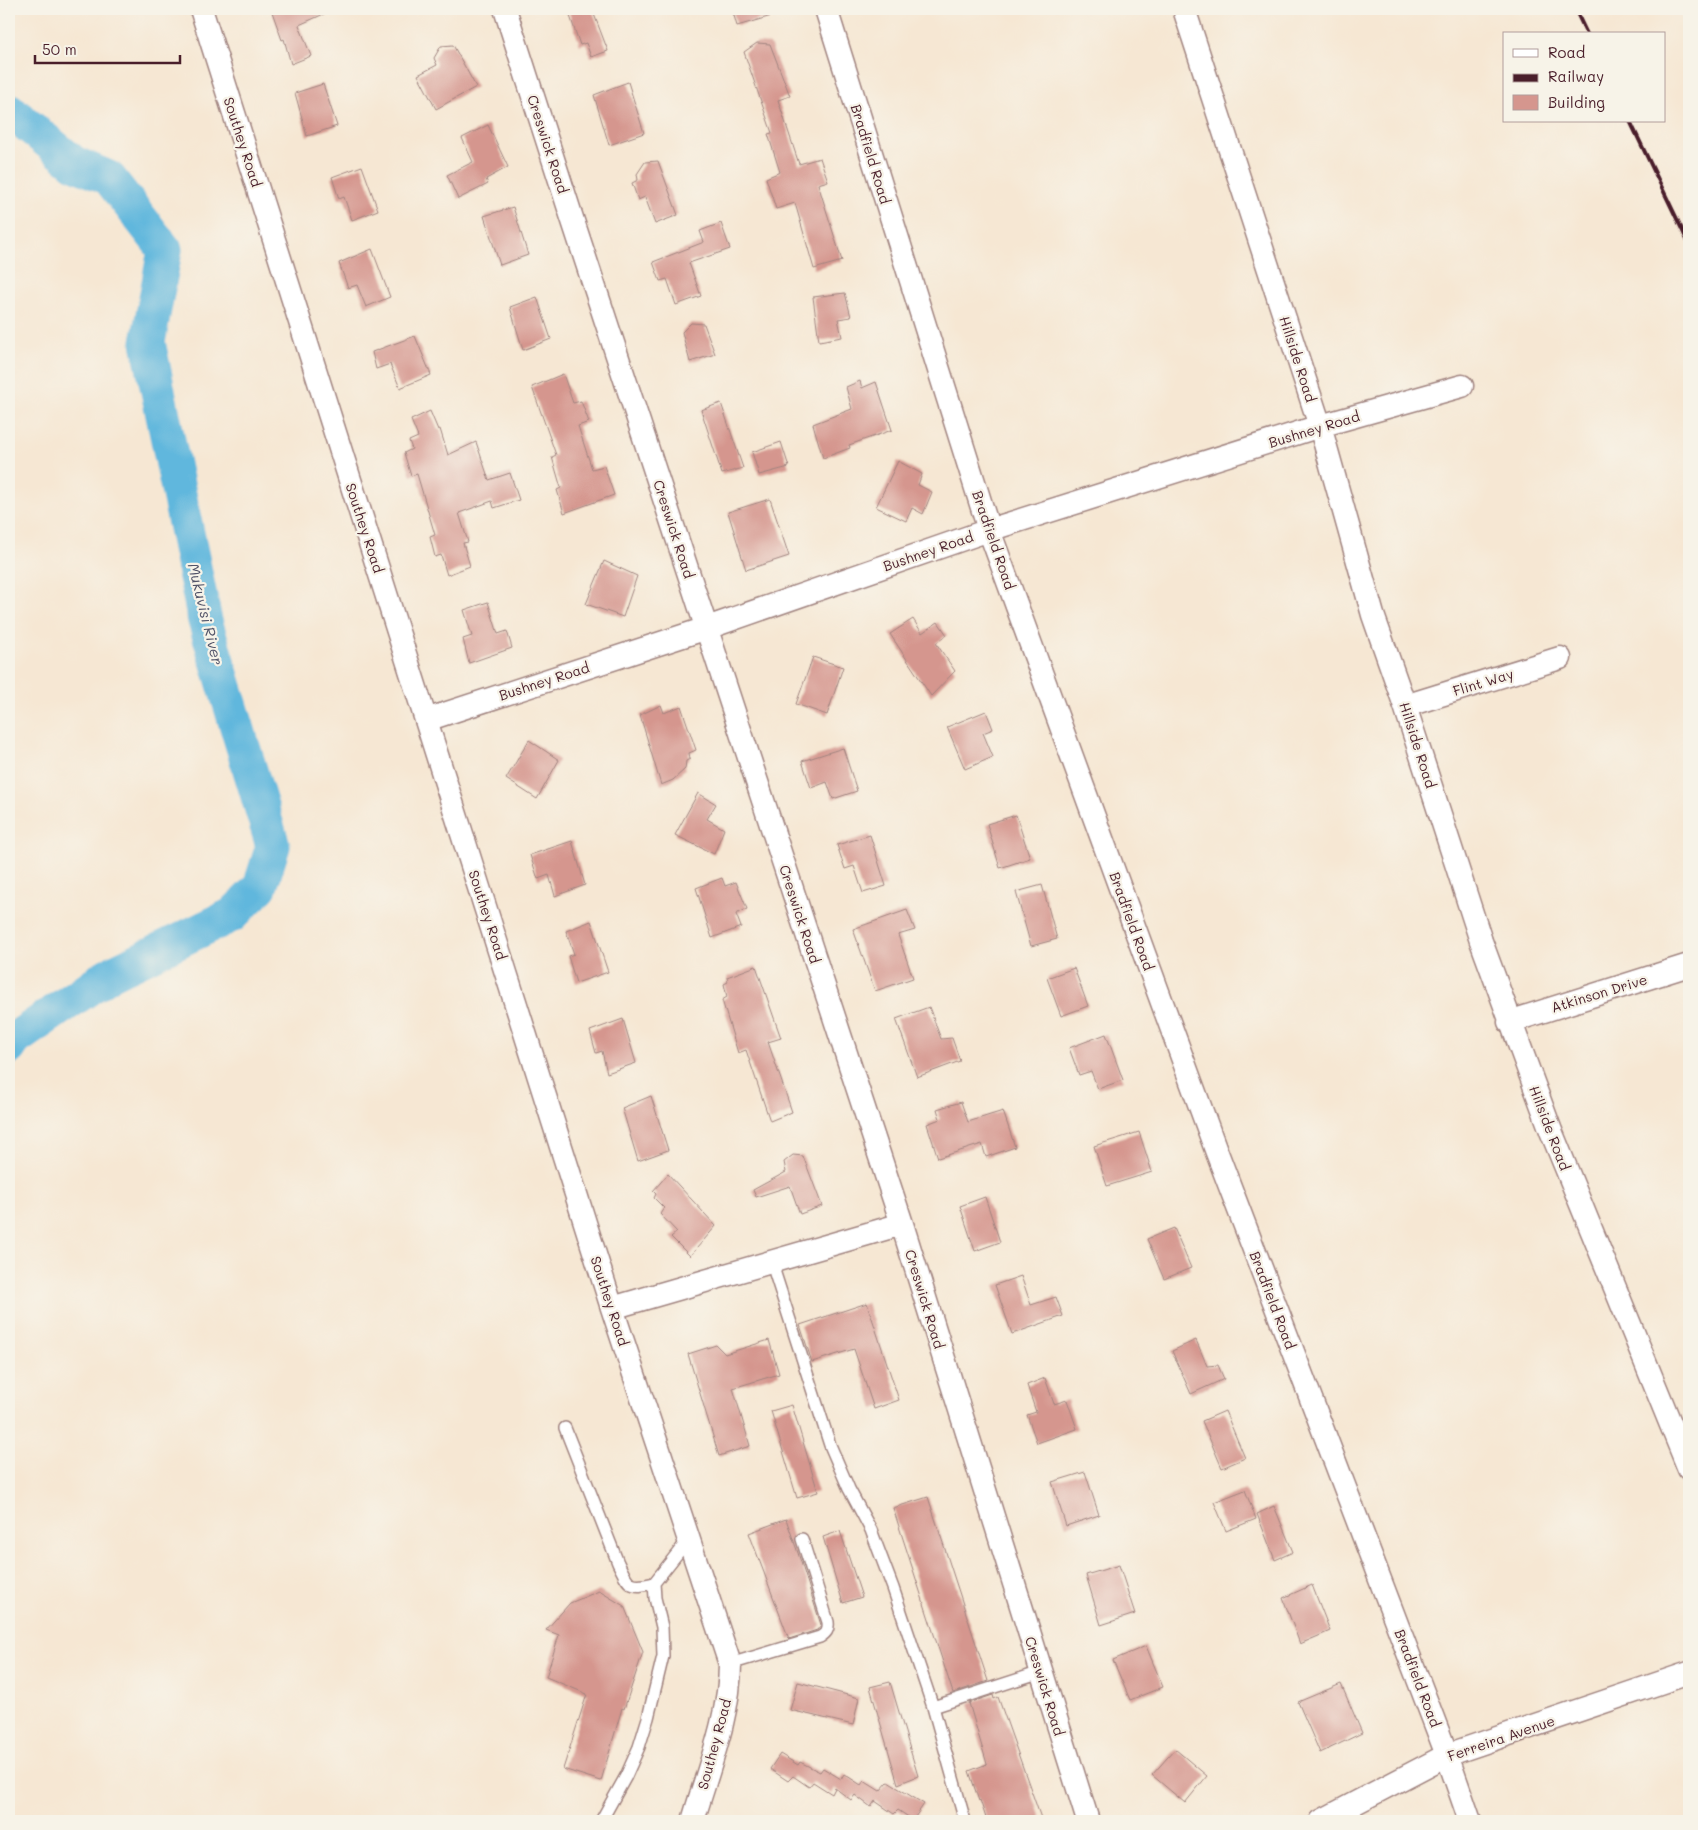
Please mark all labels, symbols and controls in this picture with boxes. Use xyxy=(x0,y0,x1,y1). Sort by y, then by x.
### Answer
scale bar xyxy=(35,32,180,64)
legend xyxy=(1503,32,1666,122)
text: 50 m xyxy=(42,39,77,59)
text: Road xyxy=(1548,42,1585,62)
text: Railway xyxy=(1548,66,1604,86)
street label: Creswick Road xyxy=(523,92,573,196)
text: Building xyxy=(1548,92,1605,112)
street label: Southey Road xyxy=(220,95,266,189)
street label: Bradfield Road xyxy=(847,102,895,206)
street label: Hillside Road xyxy=(1275,314,1321,405)
street label: Bushney Road xyxy=(1266,406,1362,452)
street label: Creswick Road xyxy=(649,477,699,581)
street label: Southey Road xyxy=(342,481,388,575)
street label: Bradfield Road xyxy=(968,488,1020,592)
street label: Bushney Road xyxy=(880,527,976,575)
water label: Mukuvisi River xyxy=(184,561,228,668)
street label: Bushney Road xyxy=(496,657,592,705)
street label: Flint Way xyxy=(1450,664,1516,700)
street label: Hillside Road xyxy=(1395,700,1441,791)
street label: Creswick Road xyxy=(775,862,825,966)
street label: Southey Road xyxy=(465,868,511,962)
street label: Bradfield Road xyxy=(1105,869,1159,973)
street label: Atkinson Drive xyxy=(1549,969,1649,1017)
street label: Hillside Road xyxy=(1525,1083,1575,1173)
street label: Creswick Road xyxy=(901,1247,949,1351)
street label: Bradfield Road xyxy=(1246,1248,1300,1352)
street label: Southey Road xyxy=(587,1254,633,1348)
street label: Bradfield Road xyxy=(1391,1626,1445,1730)
street label: Creswick Road xyxy=(1021,1634,1069,1738)
street label: Southey Road xyxy=(693,1696,735,1791)
street label: Ferreira Avenue xyxy=(1445,1711,1557,1765)

